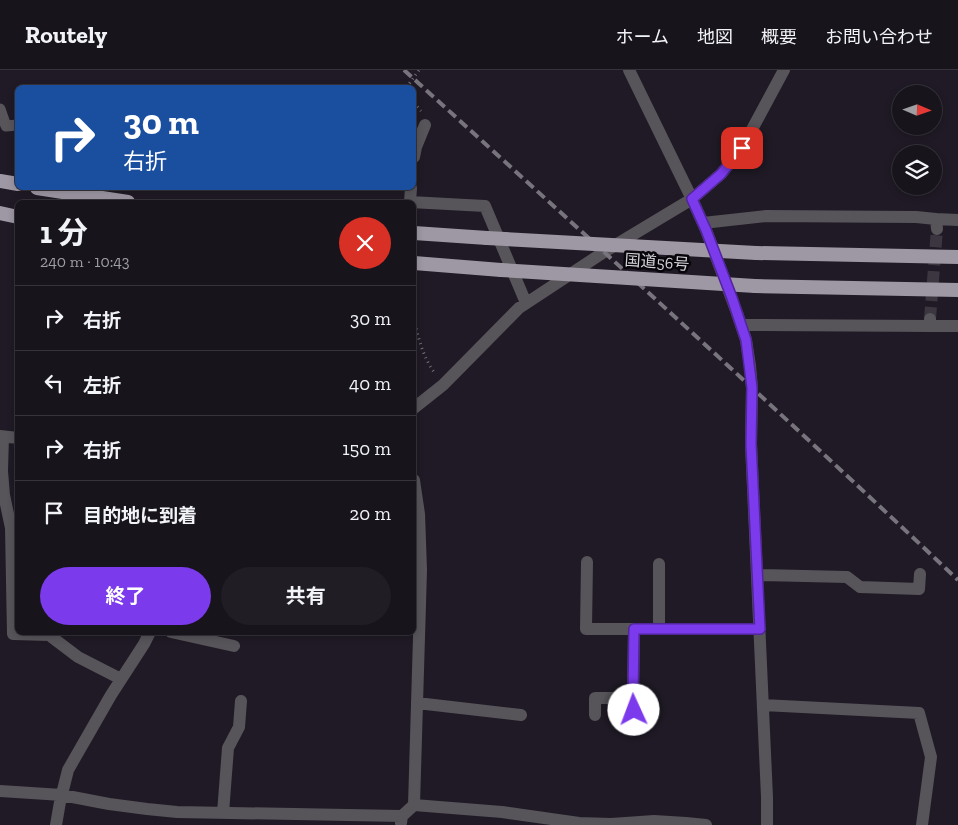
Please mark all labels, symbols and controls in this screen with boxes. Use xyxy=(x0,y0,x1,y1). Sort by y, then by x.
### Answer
text: Routely xyxy=(25,20,107,49)
text: ホーム xyxy=(616,26,669,48)
text: 地図 xyxy=(697,26,733,48)
text: 概要 xyxy=(761,26,797,48)
text: お問い合わせ xyxy=(825,26,933,48)
north arrow xyxy=(892,85,942,135)
map controls xyxy=(892,85,942,195)
text: 30 m xyxy=(123,101,199,143)
icon: right xyxy=(40,105,105,170)
pin xyxy=(721,127,763,169)
icon: arrive xyxy=(728,134,756,162)
button: layers xyxy=(892,145,942,195)
text: 右折 xyxy=(123,148,167,175)
text: 1 分 xyxy=(40,215,88,251)
button: close xyxy=(339,217,391,269)
street label: 国道56号 xyxy=(624,250,690,274)
text: 240 m · 10:43 xyxy=(40,252,130,271)
icon: right xyxy=(40,304,68,332)
text: 30 m xyxy=(350,307,391,330)
text: 右折 xyxy=(83,309,121,332)
icon: left xyxy=(40,369,68,397)
text: 40 m xyxy=(349,372,391,395)
text: 左折 xyxy=(83,374,121,397)
icon: right xyxy=(40,434,68,462)
text: 150 m xyxy=(342,437,391,460)
text: 右折 xyxy=(83,439,121,462)
icon: arrive xyxy=(40,499,68,527)
text: 20 m xyxy=(350,502,391,525)
text: 目的地に到着 xyxy=(83,504,197,527)
button: 終了 xyxy=(40,567,211,625)
button: 共有 xyxy=(221,567,391,625)
position arrow xyxy=(607,683,659,735)

